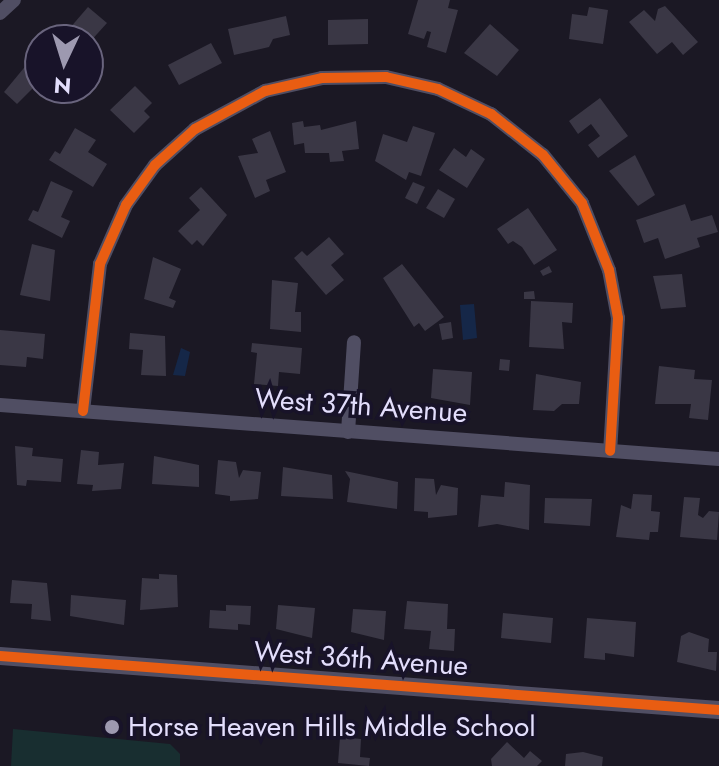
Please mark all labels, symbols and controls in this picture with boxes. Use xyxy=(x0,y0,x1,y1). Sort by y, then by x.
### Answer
north arrow xyxy=(24,24,104,104)
text: N xyxy=(53,69,72,103)
street label: West 37th Avenue xyxy=(254,382,468,430)
street label: West 36th Avenue xyxy=(253,635,469,683)
place label: Horse Heaven Hills Middle School xyxy=(128,710,536,744)
marker: Horse Heaven Hills Middle School xyxy=(103,718,121,736)

